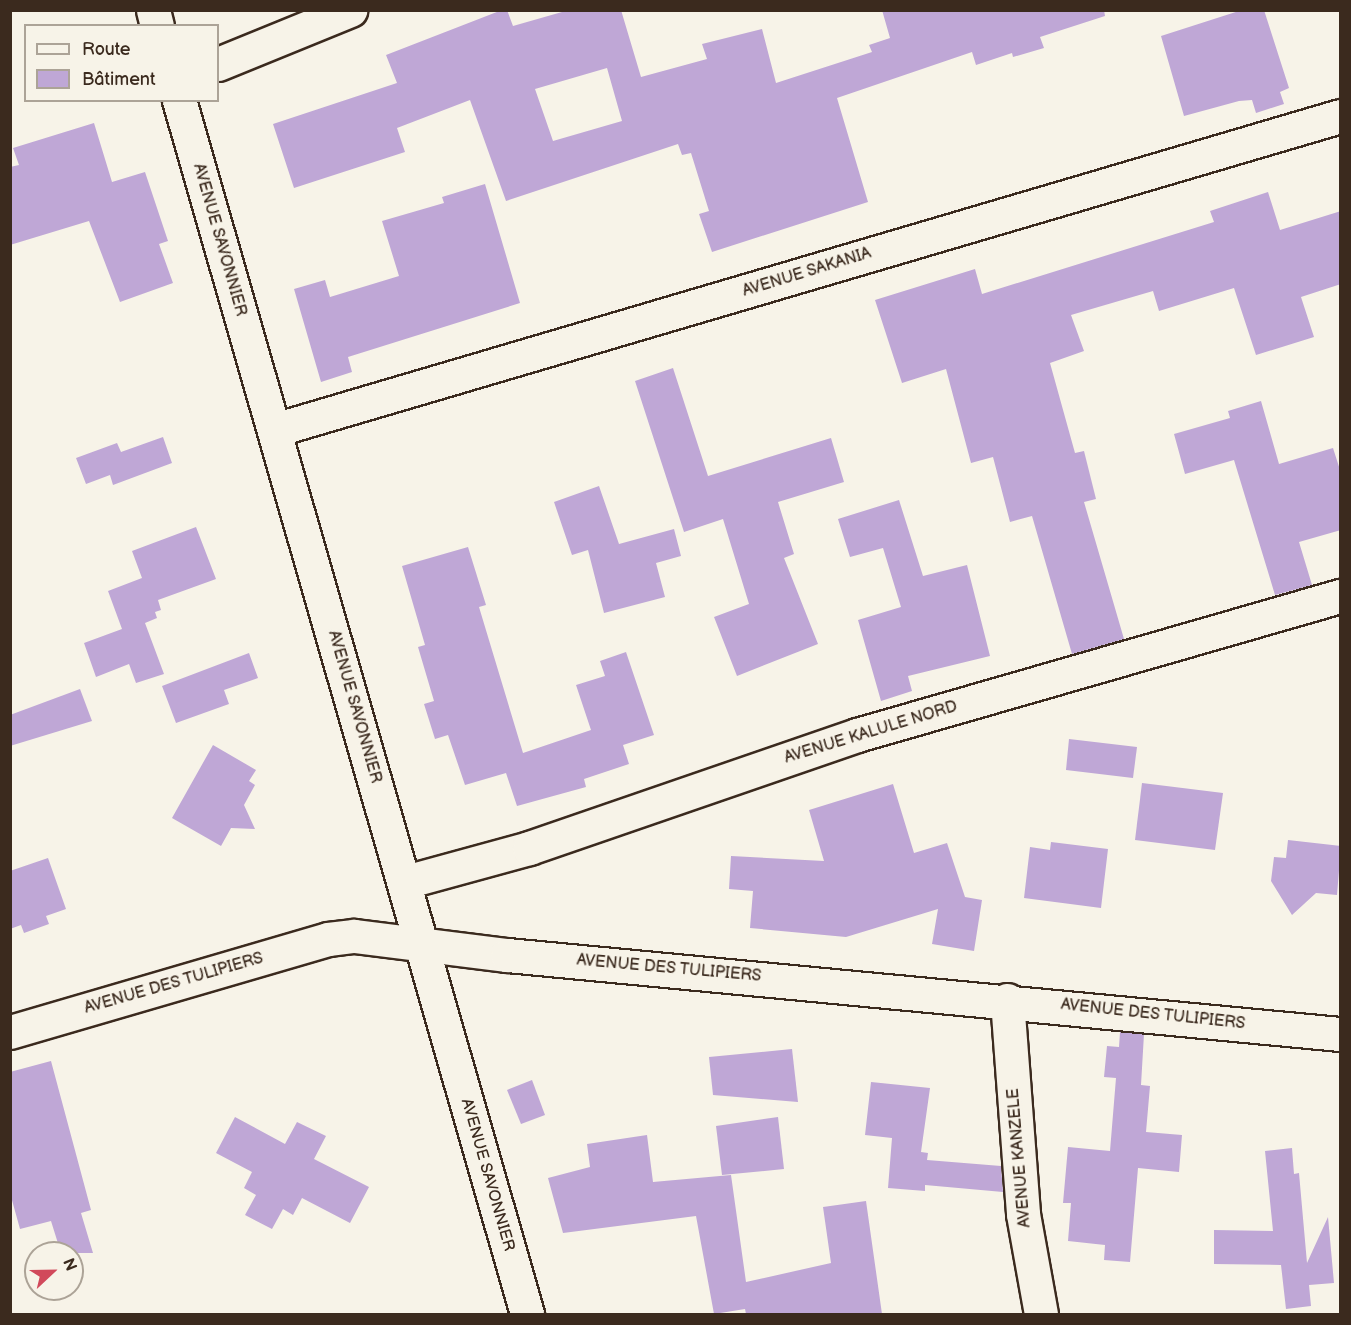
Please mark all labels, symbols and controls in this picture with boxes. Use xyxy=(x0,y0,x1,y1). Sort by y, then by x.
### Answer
legend xyxy=(24,24,219,102)
text: Route xyxy=(82,39,131,60)
text: Bâtiment xyxy=(82,69,156,90)
street label: AVENUE SAVONNIER xyxy=(188,161,250,319)
street label: AVENUE SAKANIA xyxy=(740,244,874,302)
street label: AVENUE SAVONNIER xyxy=(323,628,385,786)
street label: AVENUE KALULE NORD xyxy=(782,698,960,768)
street label: AVENUE DES TULIPIERS xyxy=(82,949,266,1019)
street label: AVENUE DES TULIPIERS xyxy=(576,951,762,987)
street label: AVENUE DES TULIPIERS xyxy=(1060,996,1246,1034)
street label: AVENUE KANZELE xyxy=(1004,1088,1036,1228)
street label: AVENUE SAVONNIER xyxy=(456,1096,518,1254)
north arrow xyxy=(24,1241,84,1301)
text: N xyxy=(58,1256,80,1274)

